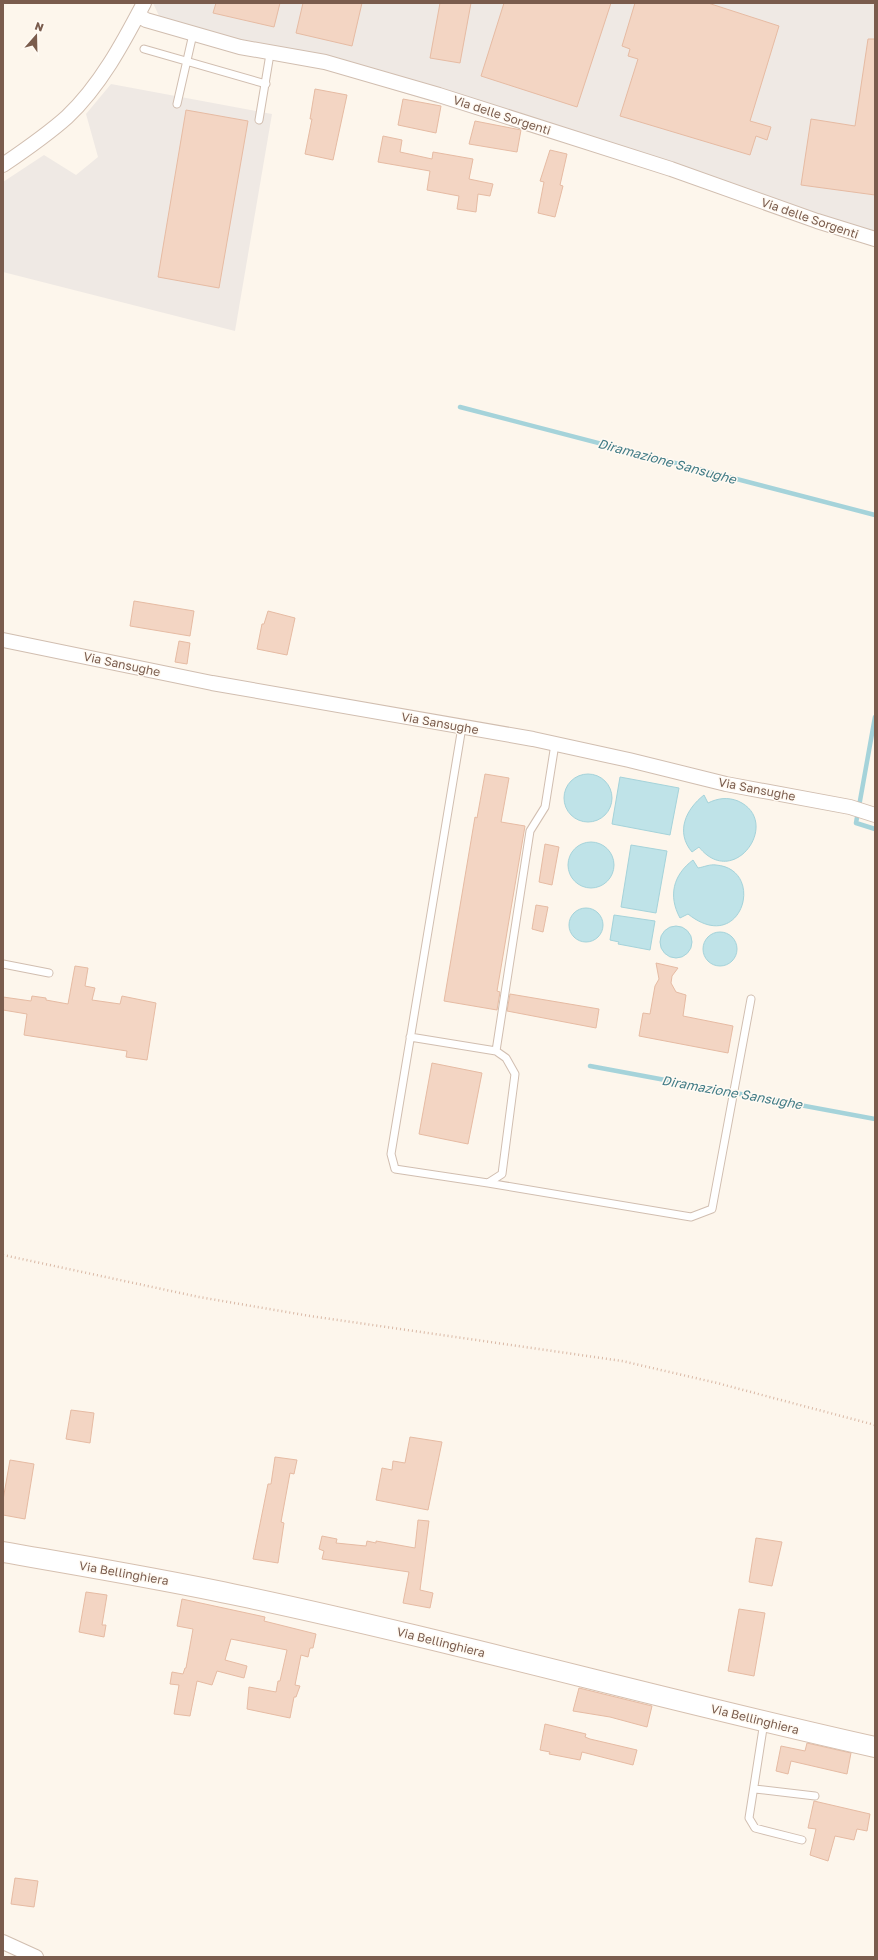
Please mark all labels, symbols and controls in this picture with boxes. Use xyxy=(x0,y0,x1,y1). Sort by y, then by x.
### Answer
north arrow xyxy=(16,16,56,56)
text: N xyxy=(33,19,46,34)
street label: Via delle Sorgenti xyxy=(451,92,553,138)
street label: Via delle Sorgenti xyxy=(759,194,861,242)
water label: Diramazione Sansughe xyxy=(596,435,739,488)
street label: Via Sansughe xyxy=(82,649,162,679)
street label: Via Sansughe xyxy=(400,709,480,737)
street label: Via Sansughe xyxy=(717,774,797,804)
water label: Diramazione Sansughe xyxy=(661,1072,805,1112)
street label: Via Bellinghiera xyxy=(78,1558,170,1588)
street label: Via Bellinghiera xyxy=(395,1624,487,1660)
street label: Via Bellinghiera xyxy=(709,1701,801,1737)

